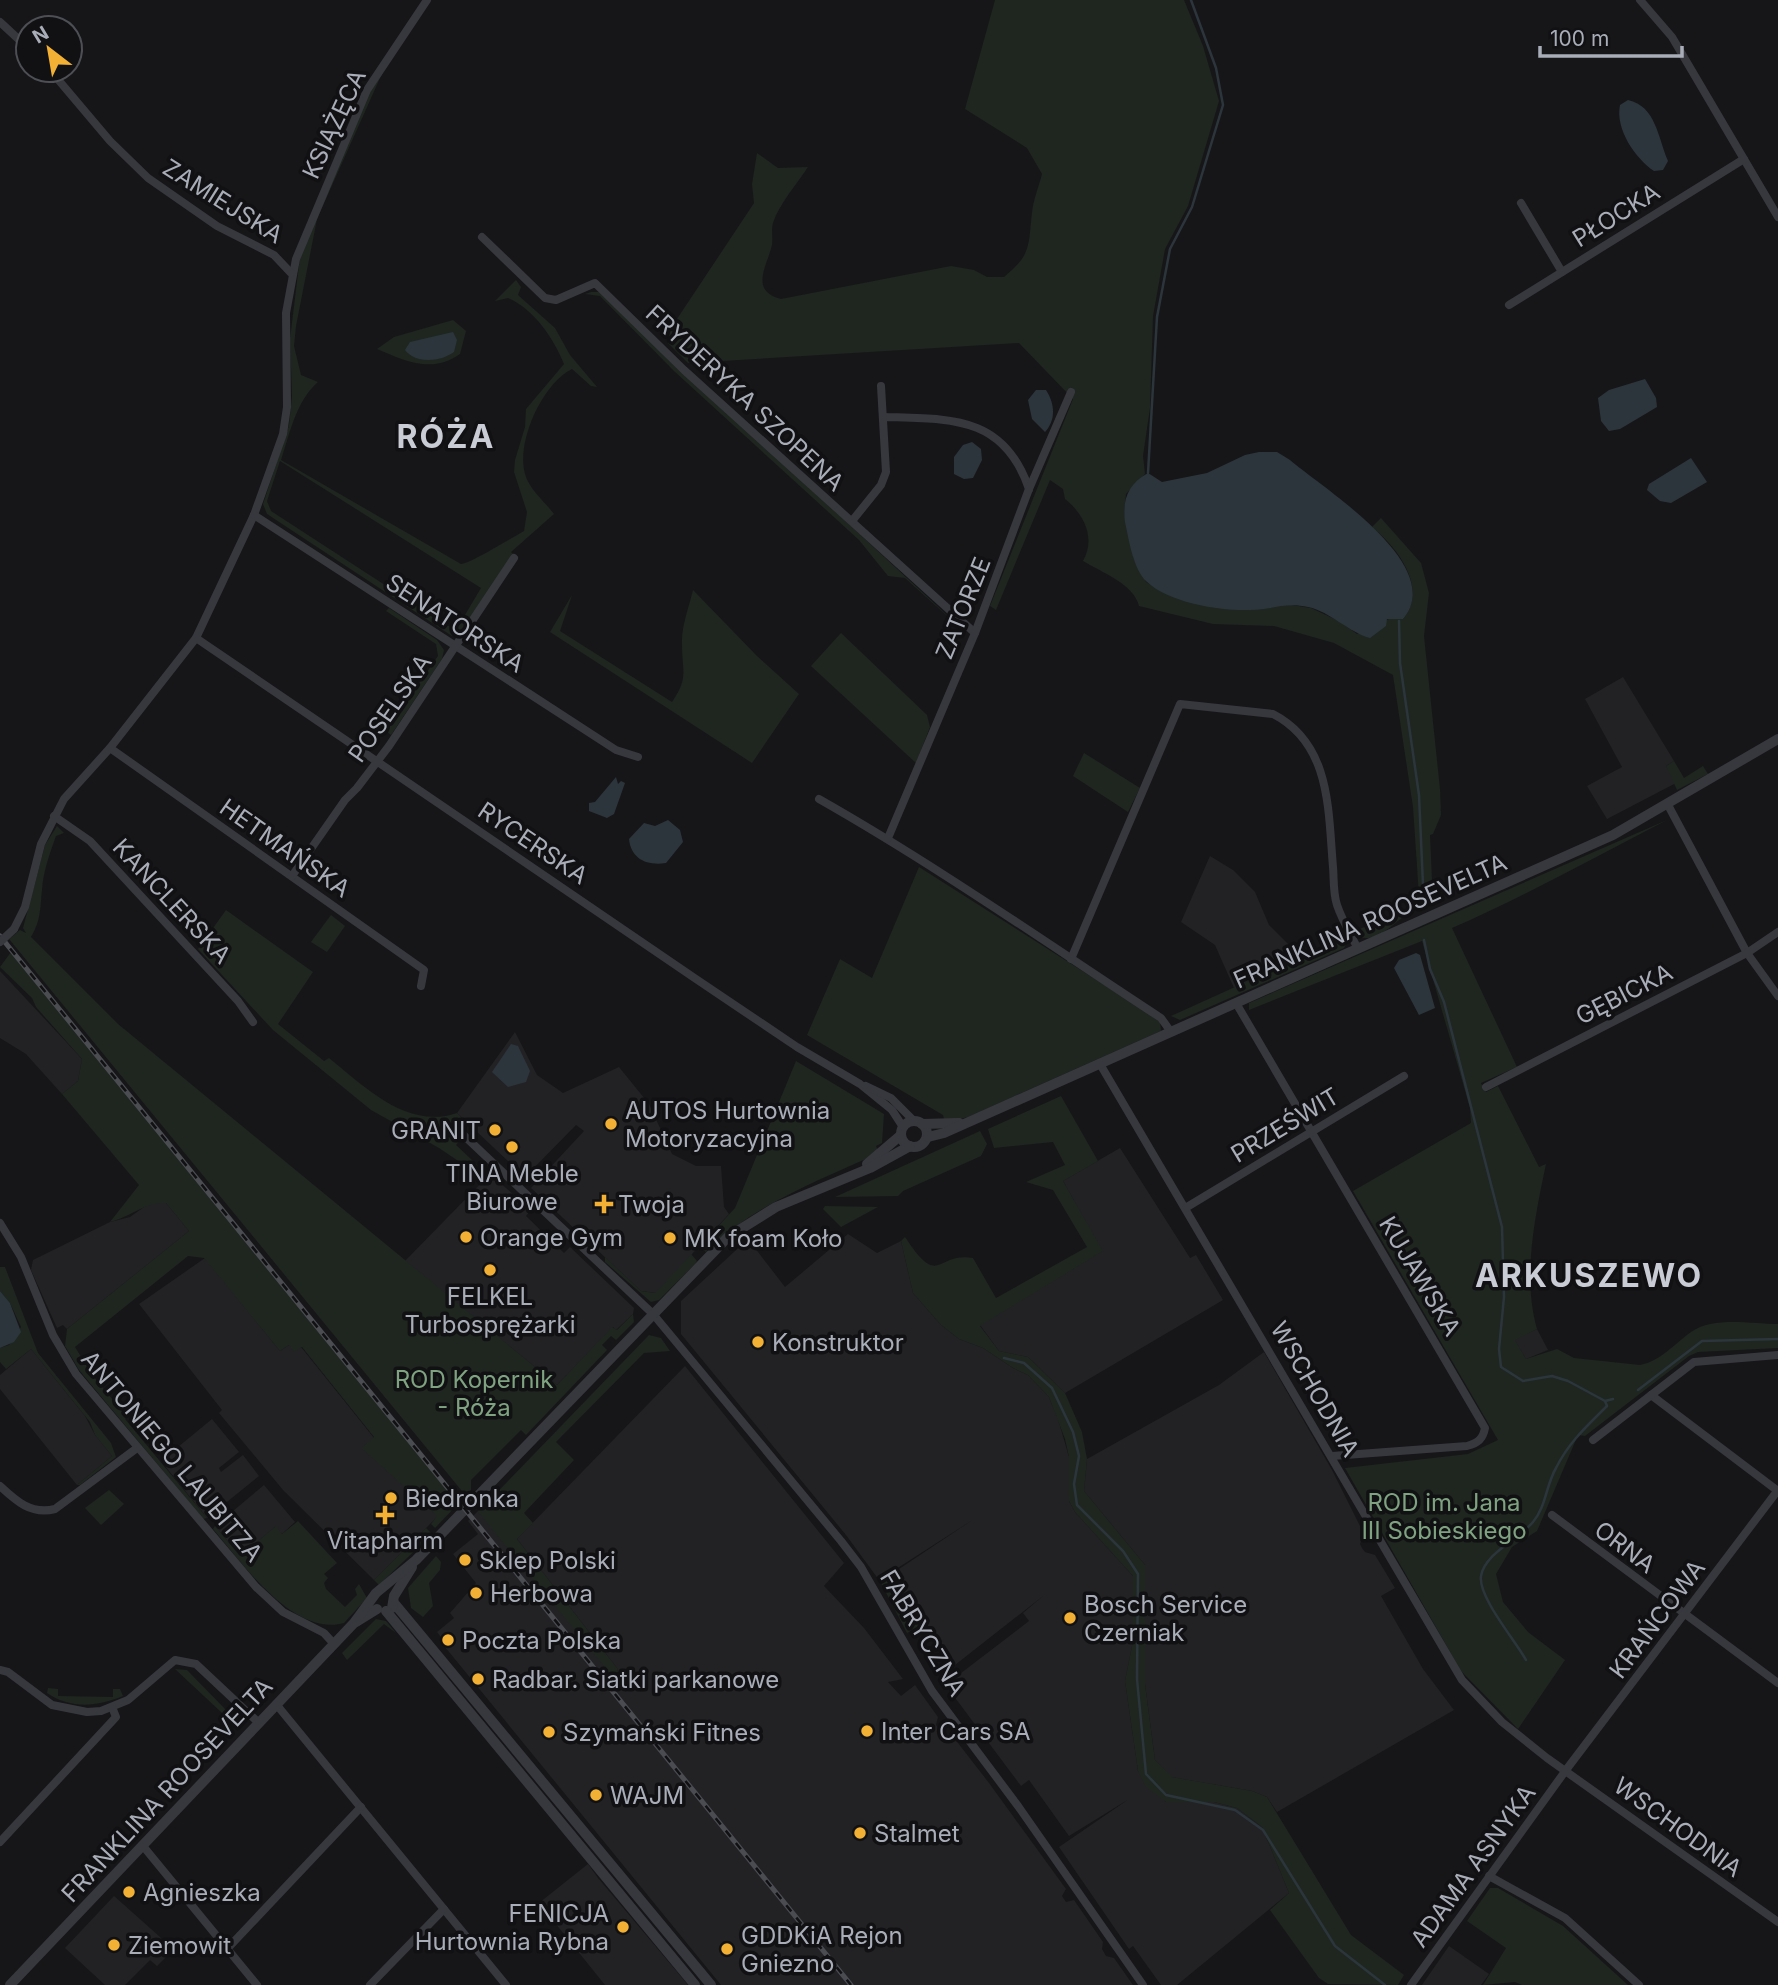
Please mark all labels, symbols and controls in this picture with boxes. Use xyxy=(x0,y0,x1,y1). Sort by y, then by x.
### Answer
north arrow xyxy=(14,14,84,84)
scale bar xyxy=(1540,14,1682,58)
text: N xyxy=(28,21,53,48)
text: 100 m xyxy=(1550,26,1609,51)
street label: KSIĄŻĘCA xyxy=(296,65,372,183)
street label: ZAMIEJSKA xyxy=(158,153,288,249)
street label: PŁOCKA xyxy=(1567,177,1665,253)
street label: FRYDERYKA SZOPENA xyxy=(640,299,850,497)
district label: RÓŻA xyxy=(397,417,495,456)
street label: ZATORZE xyxy=(929,553,997,663)
street label: SENATORSKA xyxy=(380,568,530,678)
street label: POSELSKA xyxy=(342,648,438,768)
street label: HETMAŃSKA xyxy=(214,792,356,904)
street label: RYCERSKA xyxy=(473,796,593,890)
street label: KANCLERSKA xyxy=(107,833,237,969)
street label: FRANKLINA ROOSEVELTA xyxy=(1229,848,1511,994)
street label: GĘBICKA xyxy=(1571,957,1677,1031)
street label: PRZEŚWIT xyxy=(1226,1081,1344,1169)
place label: AUTOS Hurtownia Motoryzacyjna xyxy=(625,1096,830,1153)
place label: GRANIT xyxy=(391,1116,481,1145)
marker: AUTOS Hurtownia Motoryzacyjna xyxy=(603,1116,619,1132)
marker: GRANIT xyxy=(487,1122,503,1138)
marker: TINA Meble Biurowe xyxy=(504,1139,520,1155)
place label: TINA Meble Biurowe xyxy=(445,1159,579,1216)
place label: Twoja xyxy=(618,1190,685,1219)
marker: Twoja xyxy=(596,1196,612,1212)
street label: KUJAWSKA xyxy=(1373,1211,1467,1341)
place label: Orange Gym xyxy=(480,1223,623,1252)
place label: MK foam Koło xyxy=(684,1224,842,1253)
marker: Orange Gym xyxy=(458,1229,474,1245)
marker: MK foam Koło xyxy=(662,1230,678,1246)
district label: ARKUSZEWO xyxy=(1475,1256,1703,1295)
marker: FELKEL Turbosprężarki xyxy=(482,1262,498,1278)
place label: FELKEL Turbosprężarki xyxy=(404,1282,576,1339)
street label: WSCHODNIA xyxy=(1265,1316,1365,1462)
place label: Konstruktor xyxy=(772,1328,904,1357)
marker: Konstruktor xyxy=(750,1334,766,1350)
street label: ANTONIEGO LAUBITZA xyxy=(75,1345,269,1567)
park label: ROD Kopernik - Róża xyxy=(395,1365,553,1422)
place label: Biedronka xyxy=(405,1484,519,1513)
park label: ROD im. Jana III Sobieskiego xyxy=(1361,1488,1527,1545)
marker: Biedronka xyxy=(383,1490,399,1506)
marker: Vitapharm xyxy=(377,1507,393,1523)
street label: ORNA xyxy=(1589,1515,1661,1579)
place label: Vitapharm xyxy=(327,1526,443,1555)
place label: Sklep Polski xyxy=(479,1546,616,1575)
marker: Sklep Polski xyxy=(457,1552,473,1568)
street label: KRAŃCOWA xyxy=(1602,1553,1711,1684)
street label: FABRYCZNA xyxy=(874,1565,972,1701)
place label: Herbowa xyxy=(490,1579,593,1608)
marker: Herbowa xyxy=(468,1585,484,1601)
place label: Bosch Service Czerniak xyxy=(1084,1590,1247,1647)
marker: Bosch Service Czerniak xyxy=(1062,1610,1078,1626)
place label: Poczta Polska xyxy=(462,1626,621,1655)
marker: Poczta Polska xyxy=(440,1632,456,1648)
place label: Radbar. Siatki parkanowe xyxy=(492,1665,779,1694)
marker: Radbar. Siatki parkanowe xyxy=(470,1671,486,1687)
street label: FRANKLINA ROOSEVELTA xyxy=(55,1672,279,1908)
place label: Inter Cars SA xyxy=(881,1717,1030,1746)
place label: Szymański Fitnes xyxy=(563,1718,761,1747)
marker: Inter Cars SA xyxy=(859,1723,875,1739)
marker: Szymański Fitnes xyxy=(541,1724,557,1740)
street label: WSCHODNIA xyxy=(1608,1771,1748,1883)
street label: ADAMA ASNYKA xyxy=(1404,1779,1542,1953)
place label: WAJM xyxy=(610,1781,684,1810)
marker: WAJM xyxy=(588,1787,604,1803)
place label: Stalmet xyxy=(874,1819,960,1848)
marker: Stalmet xyxy=(852,1825,868,1841)
place label: Agnieszka xyxy=(143,1878,261,1907)
marker: Agnieszka xyxy=(121,1884,137,1900)
place label: FENICJA Hurtownia Rybna xyxy=(415,1899,609,1956)
marker: FENICJA Hurtownia Rybna xyxy=(615,1919,631,1935)
place label: GDDKiA Rejon Gniezno xyxy=(741,1921,903,1978)
place label: Ziemowit xyxy=(128,1931,231,1960)
marker: Ziemowit xyxy=(106,1937,122,1953)
marker: GDDKiA Rejon Gniezno xyxy=(719,1941,735,1957)

